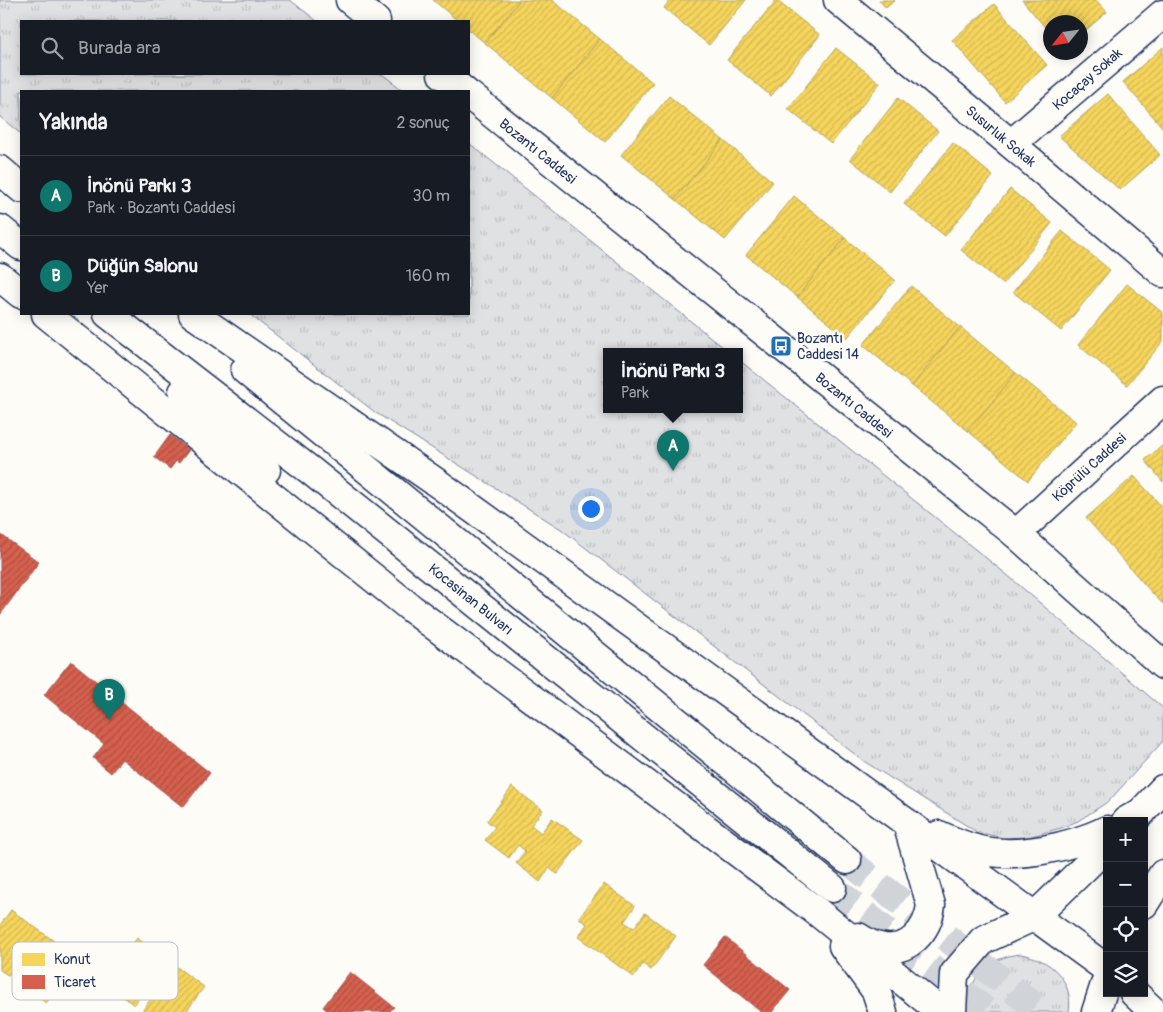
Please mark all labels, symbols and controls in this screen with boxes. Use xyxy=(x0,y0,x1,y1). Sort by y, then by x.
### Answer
north arrow xyxy=(1043,15,1088,60)
search box xyxy=(20,20,470,75)
icon: search xyxy=(38,34,66,62)
text: Burada ara xyxy=(78,36,161,60)
street label: Kocaçay Sokak xyxy=(1049,45,1126,114)
street label: Susurluk Sokak xyxy=(962,102,1039,171)
text: Yakında xyxy=(40,109,107,136)
text: 2 sonuç xyxy=(397,113,450,133)
street label: Bozantı Caddesi xyxy=(496,115,580,188)
text: İnönü Parkı 3 xyxy=(87,174,191,198)
text: A xyxy=(51,186,61,206)
text: 30 m xyxy=(412,186,450,206)
text: Park · Bozantı Caddesi xyxy=(87,198,235,218)
text: Düğün Salonu xyxy=(87,254,198,278)
text: B xyxy=(51,266,61,286)
text: 160 m xyxy=(406,266,450,286)
text: Yer xyxy=(87,278,108,298)
place label: Bozantı Caddesi 14 xyxy=(797,330,859,363)
bus stop icon: Bozantı Caddesi 14 xyxy=(769,334,793,358)
popup xyxy=(603,348,743,413)
text: İnönü Parkı 3 xyxy=(621,359,725,383)
street label: Bozantı Caddesi xyxy=(812,369,896,442)
text: Park xyxy=(621,383,649,403)
pin: A xyxy=(657,430,689,471)
street label: Köprülü Caddesi xyxy=(1049,430,1130,505)
your location xyxy=(578,496,604,522)
street label: Kocasinan Bulvarı xyxy=(425,560,516,639)
pin: B xyxy=(93,679,125,720)
map controls xyxy=(1103,817,1148,997)
button: + xyxy=(1103,817,1148,862)
button: − xyxy=(1103,862,1148,907)
button: locate xyxy=(1103,907,1148,952)
legend xyxy=(12,942,178,1000)
text: Konut xyxy=(54,951,91,968)
button: layers xyxy=(1103,952,1148,997)
text: Ticaret xyxy=(54,974,96,991)

